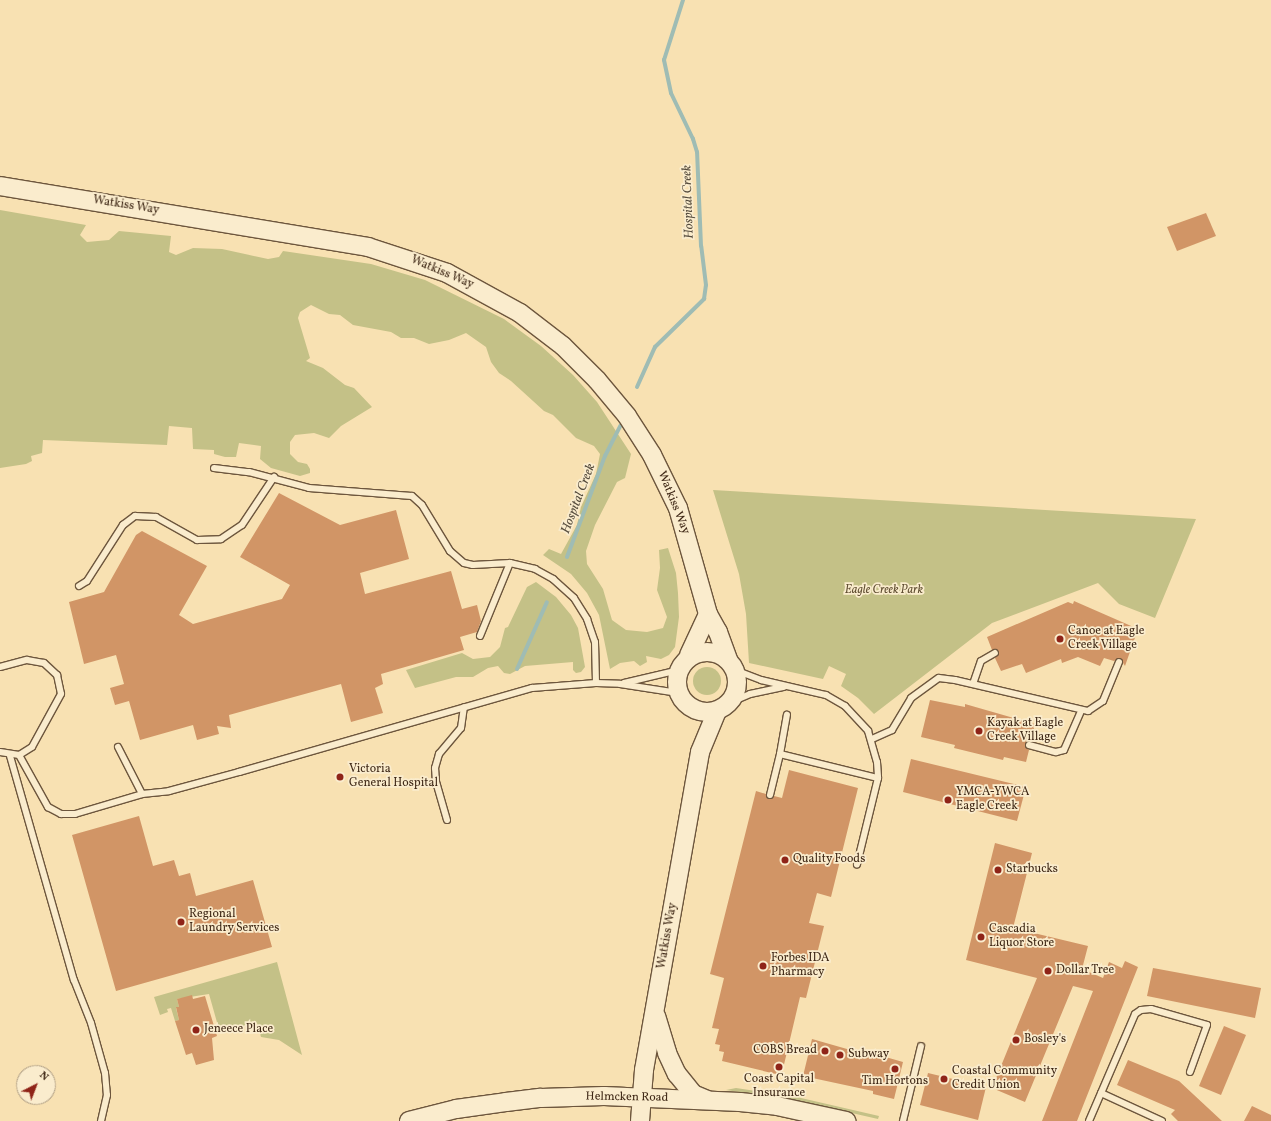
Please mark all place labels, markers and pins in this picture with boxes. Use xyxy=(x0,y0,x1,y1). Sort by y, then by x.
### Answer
place label: Canoe at Eagle Creek Village xyxy=(1068,625,1144,653)
marker: Canoe at Eagle Creek Village xyxy=(1055,634,1065,644)
place label: Kayak at Eagle Creek Village xyxy=(987,717,1063,745)
marker: Kayak at Eagle Creek Village xyxy=(974,726,984,736)
place label: Victoria General Hospital xyxy=(349,763,438,791)
marker: Victoria General Hospital xyxy=(334,771,346,783)
place label: YMCA-YWCA Eagle Creek xyxy=(956,786,1029,814)
marker: YMCA-YWCA Eagle Creek xyxy=(943,795,953,805)
place label: Quality Foods xyxy=(793,853,866,867)
marker: Quality Foods xyxy=(780,855,790,865)
place label: Starbucks xyxy=(1006,863,1058,877)
marker: Starbucks xyxy=(993,865,1003,875)
place label: Regional Laundry Services xyxy=(189,908,280,936)
marker: Regional Laundry Services xyxy=(176,917,186,927)
place label: Cascadia Liquor Store xyxy=(989,923,1054,951)
marker: Cascadia Liquor Store xyxy=(976,932,986,942)
place label: Forbes IDA Pharmacy xyxy=(771,952,830,980)
marker: Forbes IDA Pharmacy xyxy=(758,961,768,971)
place label: Dollar Tree xyxy=(1056,964,1115,978)
marker: Dollar Tree xyxy=(1043,966,1053,976)
place label: Jeneece Place xyxy=(204,1023,273,1037)
marker: Jeneece Place xyxy=(191,1025,201,1035)
place label: Bosley's xyxy=(1024,1033,1066,1047)
marker: Bosley's xyxy=(1011,1035,1021,1045)
place label: COBS Bread xyxy=(753,1044,817,1058)
marker: COBS Bread xyxy=(820,1046,830,1056)
place label: Subway xyxy=(848,1048,889,1062)
marker: Subway xyxy=(835,1050,845,1060)
marker: Coast Capital Insurance xyxy=(774,1062,784,1072)
marker: Tim Hortons xyxy=(890,1064,900,1074)
place label: Coastal Community Credit Union xyxy=(952,1065,1057,1093)
place label: Coast Capital Insurance xyxy=(744,1073,814,1101)
marker: Coastal Community Credit Union xyxy=(939,1074,949,1084)
place label: Tim Hortons xyxy=(862,1075,928,1089)

